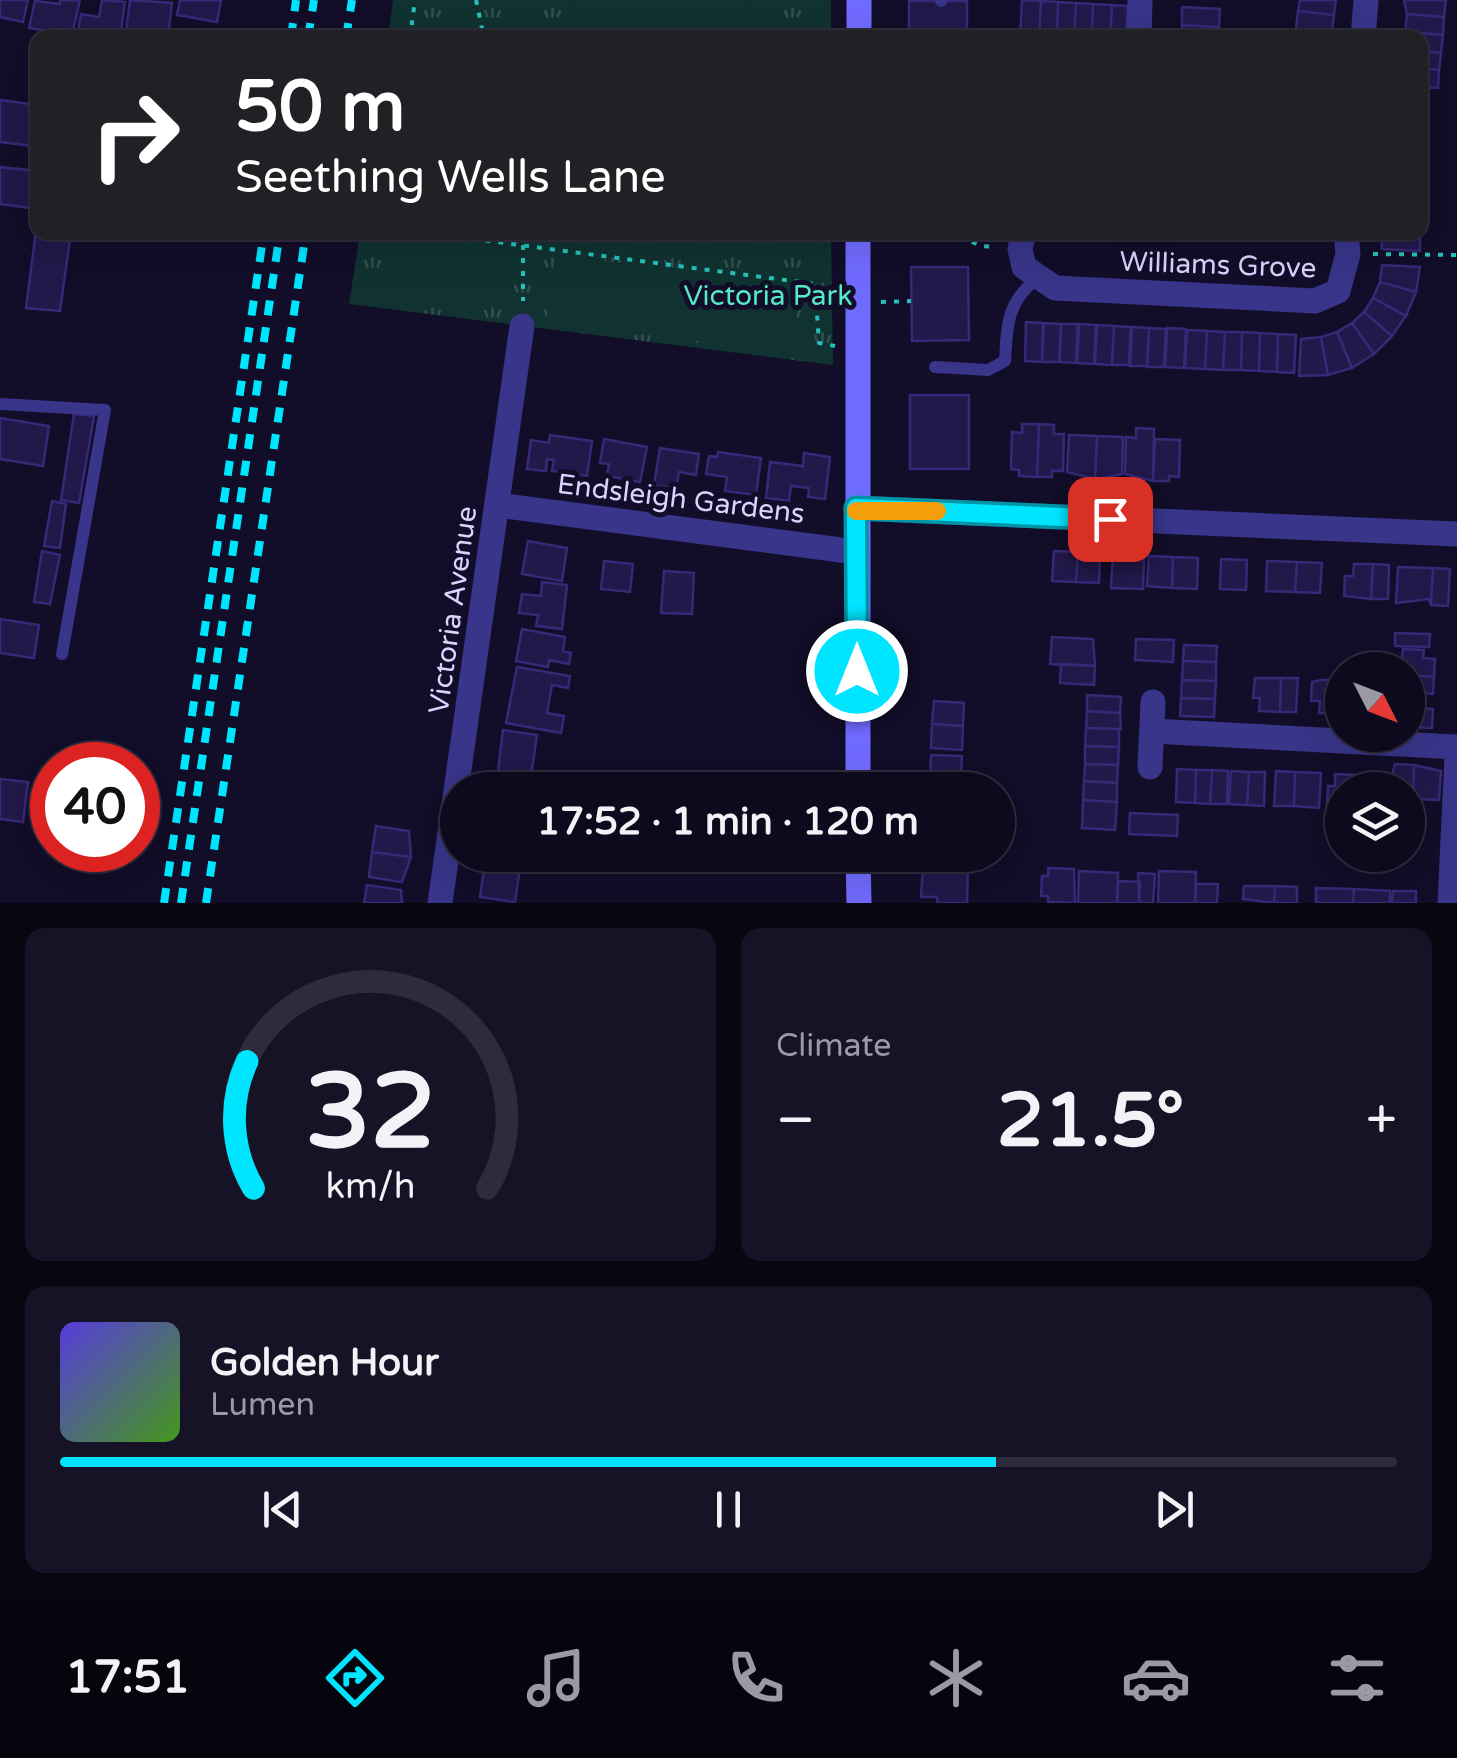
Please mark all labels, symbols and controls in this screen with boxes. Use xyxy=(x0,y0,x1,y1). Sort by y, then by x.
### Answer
text: 50 m xyxy=(235,66,405,150)
icon: right xyxy=(70,70,200,200)
text: Seething Wells Lane xyxy=(235,151,666,205)
street label: Williams Grove xyxy=(1119,245,1317,285)
park label: Victoria Park xyxy=(683,279,853,313)
street label: Endsleigh Gardens xyxy=(555,467,806,531)
pin xyxy=(1068,477,1153,562)
icon: arrive xyxy=(1083,492,1138,547)
street label: Victoria Avenue xyxy=(422,504,484,716)
position arrow xyxy=(805,619,909,723)
north arrow xyxy=(1325,652,1425,752)
map controls xyxy=(1325,652,1425,872)
speed limit sign: 40 xyxy=(30,742,160,872)
button: layers xyxy=(1325,772,1425,872)
text: 17:52 · 1 min · 120 m xyxy=(536,799,919,845)
text: Climate xyxy=(776,1027,891,1065)
text: 32 xyxy=(305,1051,436,1176)
text: 21.5° xyxy=(997,1076,1184,1166)
text: − xyxy=(776,1088,815,1154)
text: + xyxy=(1366,1088,1397,1154)
text: km/h xyxy=(326,1165,415,1208)
text: Golden Hour xyxy=(210,1340,439,1386)
text: Lumen xyxy=(210,1386,315,1424)
icon: previous xyxy=(255,1482,310,1537)
icon: pause xyxy=(701,1482,756,1537)
icon: next xyxy=(1147,1482,1202,1537)
icon: directions xyxy=(320,1643,390,1713)
icon: music xyxy=(521,1643,591,1713)
icon: phone xyxy=(721,1643,791,1713)
icon: climate xyxy=(921,1643,991,1713)
icon: car xyxy=(1121,1643,1191,1713)
icon: filters xyxy=(1322,1643,1392,1713)
text: 17:51 xyxy=(65,1651,190,1705)

